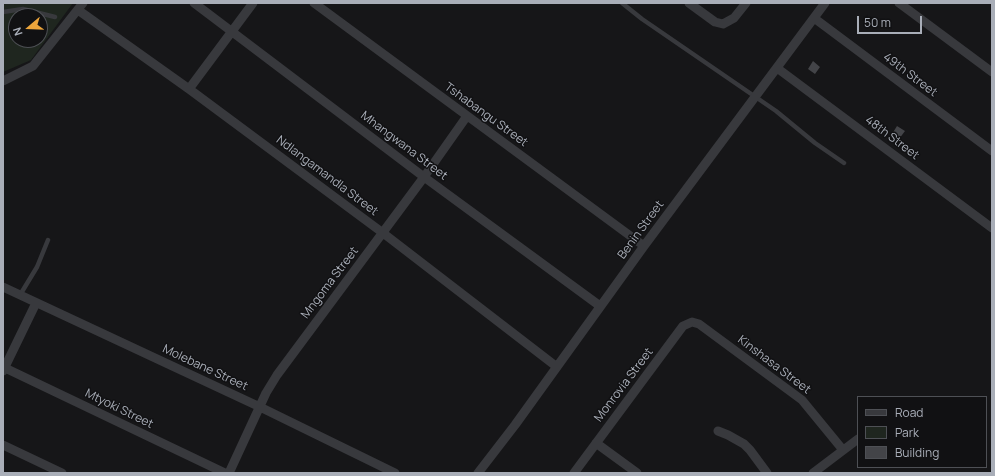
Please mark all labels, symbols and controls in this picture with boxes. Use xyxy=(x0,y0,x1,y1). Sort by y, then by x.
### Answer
north arrow xyxy=(8,8,48,48)
scale bar xyxy=(859,8,924,34)
text: 50 m xyxy=(864,14,891,31)
text: N xyxy=(9,26,26,38)
street label: 49th Street xyxy=(880,50,940,100)
street label: Tshabangu Street xyxy=(442,80,530,150)
street label: Mhangwana Street xyxy=(358,109,450,183)
street label: 48th Street xyxy=(862,113,922,163)
street label: Ndlangamandla Street xyxy=(273,133,381,219)
street label: Benin Street xyxy=(615,198,667,262)
street label: Mngoma Street xyxy=(298,244,362,322)
street label: Kinshasa Street xyxy=(735,333,813,397)
street label: Molebane Street xyxy=(160,342,250,394)
street label: Monrovia Street xyxy=(592,345,656,425)
street label: Mtyoki Street xyxy=(82,386,156,432)
legend xyxy=(857,396,987,468)
text: Road xyxy=(895,404,923,421)
text: Park xyxy=(895,424,919,441)
text: Building xyxy=(895,444,939,461)

